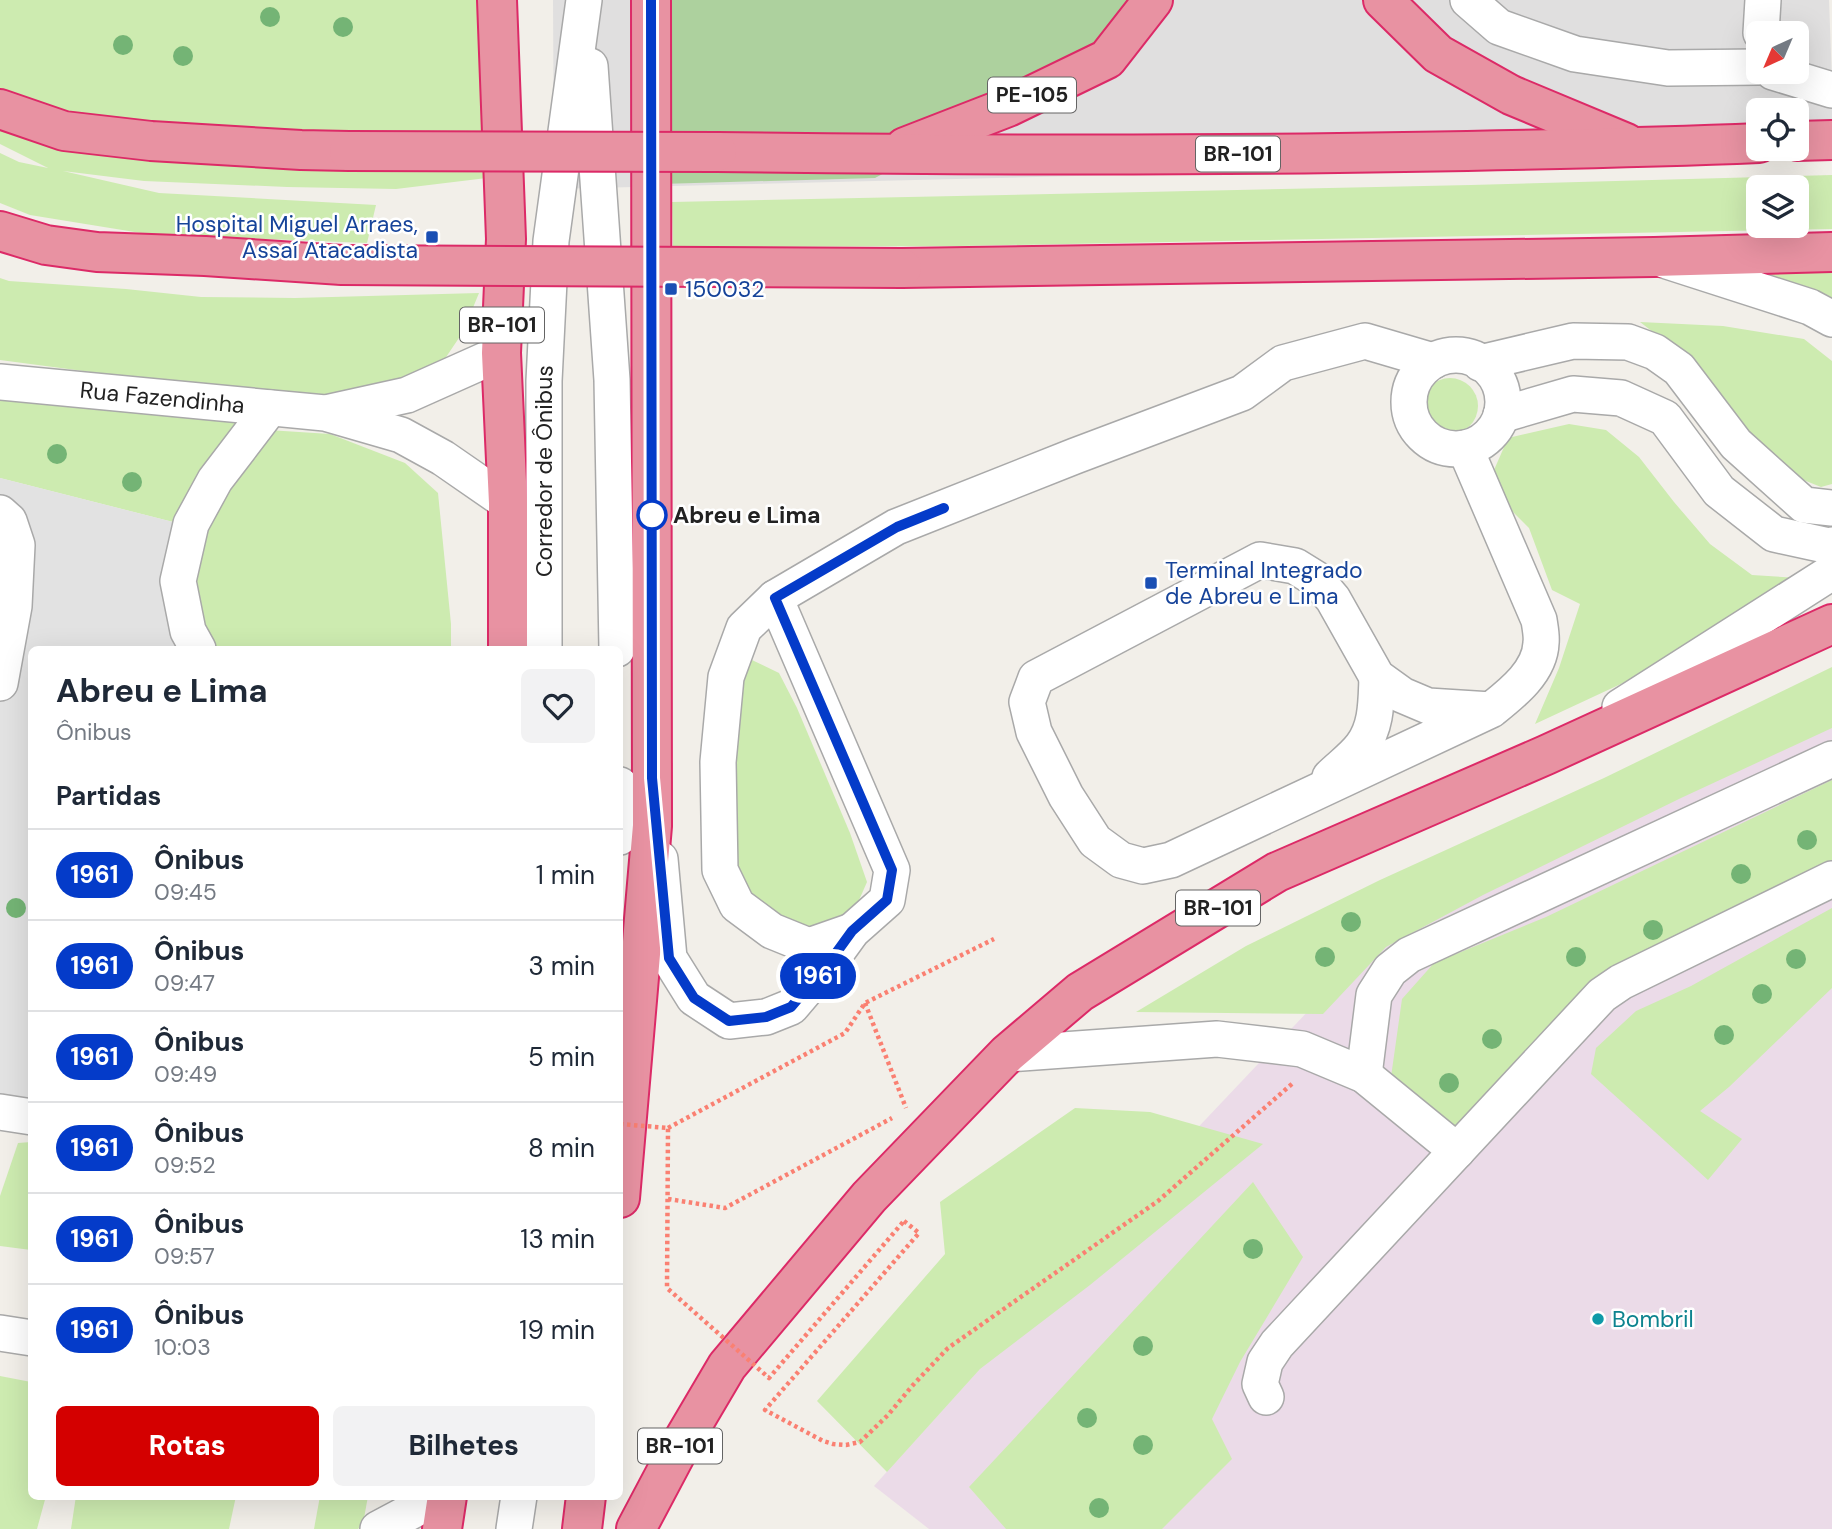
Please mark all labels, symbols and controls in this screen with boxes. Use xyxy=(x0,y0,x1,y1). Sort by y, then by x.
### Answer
north arrow xyxy=(1746,21,1810,84)
map controls xyxy=(1746,21,1809,238)
road number: PE-105 xyxy=(988,78,1076,112)
button: locate xyxy=(1746,98,1809,161)
road number: BR-101 xyxy=(1196,136,1280,172)
button: layers xyxy=(1746,175,1809,238)
place label: Hospital Miguel Arraes, Assaí Atacadista xyxy=(176,209,418,265)
marker: Hospital Miguel Arraes, Assaí Atacadista xyxy=(424,229,440,245)
place label: 150032 xyxy=(685,274,765,304)
marker: 150032 xyxy=(663,281,679,297)
road number: BR-101 xyxy=(460,308,544,342)
street label: Corredor de Ônibus xyxy=(529,364,560,577)
street label: Rua Fazendinha xyxy=(79,375,246,420)
marker: Abreu e Lima xyxy=(637,500,667,530)
place label: Abreu e Lima xyxy=(673,500,821,530)
place label: Terminal Integrado de Abreu e Lima xyxy=(1165,555,1363,611)
marker: Terminal Integrado de Abreu e Lima xyxy=(1143,575,1159,591)
text: Abreu e Lima xyxy=(56,669,268,712)
button: heart xyxy=(521,669,595,743)
text: Ônibus xyxy=(56,717,132,747)
text: Partidas xyxy=(56,779,161,813)
text: Ônibus xyxy=(154,843,244,877)
text: 1 min xyxy=(536,858,595,892)
text: 1961 xyxy=(71,859,118,890)
text: 09:45 xyxy=(154,877,217,907)
road number: BR-101 xyxy=(1176,890,1260,926)
text: Ônibus xyxy=(154,934,244,968)
text: 3 min xyxy=(528,949,595,983)
text: 1961 xyxy=(71,950,118,981)
line badge: 1961 xyxy=(769,953,867,999)
text: 1961 xyxy=(794,960,842,991)
text: 09:47 xyxy=(154,968,215,998)
text: Ônibus xyxy=(154,1025,244,1059)
text: 5 min xyxy=(528,1040,595,1074)
text: 1961 xyxy=(71,1041,118,1072)
text: 09:49 xyxy=(154,1059,217,1089)
text: Ônibus xyxy=(154,1116,244,1150)
text: 8 min xyxy=(528,1131,595,1165)
text: 1961 xyxy=(71,1132,118,1163)
text: 09:52 xyxy=(154,1150,216,1180)
text: Ônibus xyxy=(154,1207,244,1241)
text: 13 min xyxy=(520,1222,595,1256)
text: 1961 xyxy=(71,1223,118,1254)
text: 09:57 xyxy=(154,1241,215,1271)
text: Ônibus xyxy=(154,1298,244,1332)
place label: Bombril xyxy=(1612,1304,1694,1334)
marker: Bombril xyxy=(1590,1311,1606,1327)
text: 19 min xyxy=(519,1313,595,1347)
text: 1961 xyxy=(71,1314,118,1345)
text: 10:03 xyxy=(154,1332,211,1362)
button: Rotas xyxy=(56,1406,319,1486)
button: Bilhetes xyxy=(333,1406,595,1486)
road number: BR-101 xyxy=(638,1428,722,1464)

